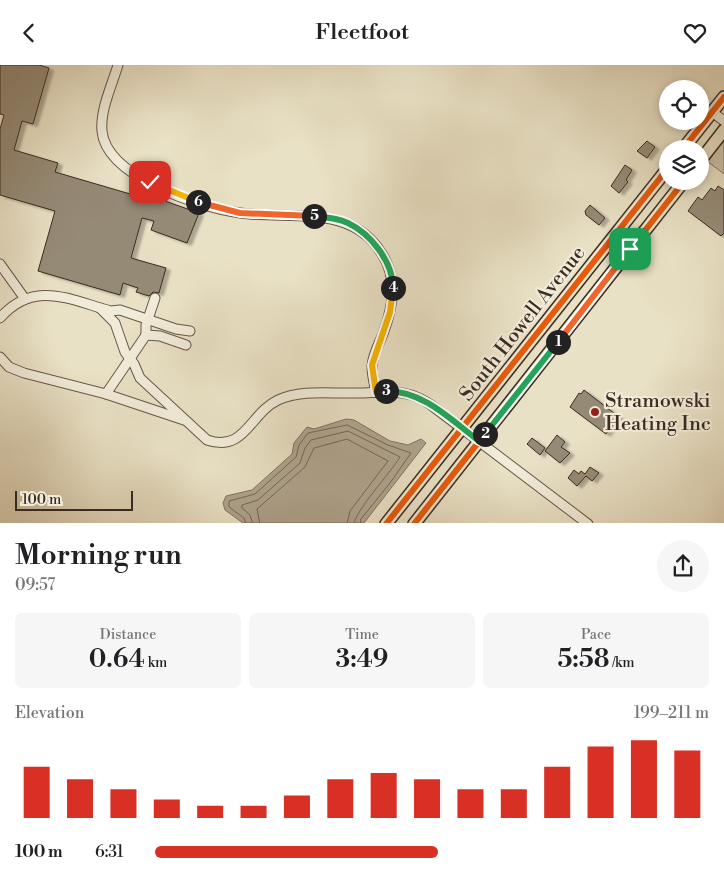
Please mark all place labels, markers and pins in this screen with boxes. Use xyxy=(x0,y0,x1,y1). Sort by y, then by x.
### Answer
pin xyxy=(129,161,171,203)
pin: 6 xyxy=(186,189,210,215)
pin: 5 xyxy=(302,203,326,229)
pin xyxy=(609,228,651,270)
pin: 4 xyxy=(380,275,406,301)
pin: 1 xyxy=(546,329,570,355)
pin: 3 xyxy=(374,379,398,403)
place label: Stramowski Heating Inc xyxy=(605,389,711,437)
marker: Stramowski Heating Inc xyxy=(589,406,601,418)
pin: 2 xyxy=(472,421,498,447)

